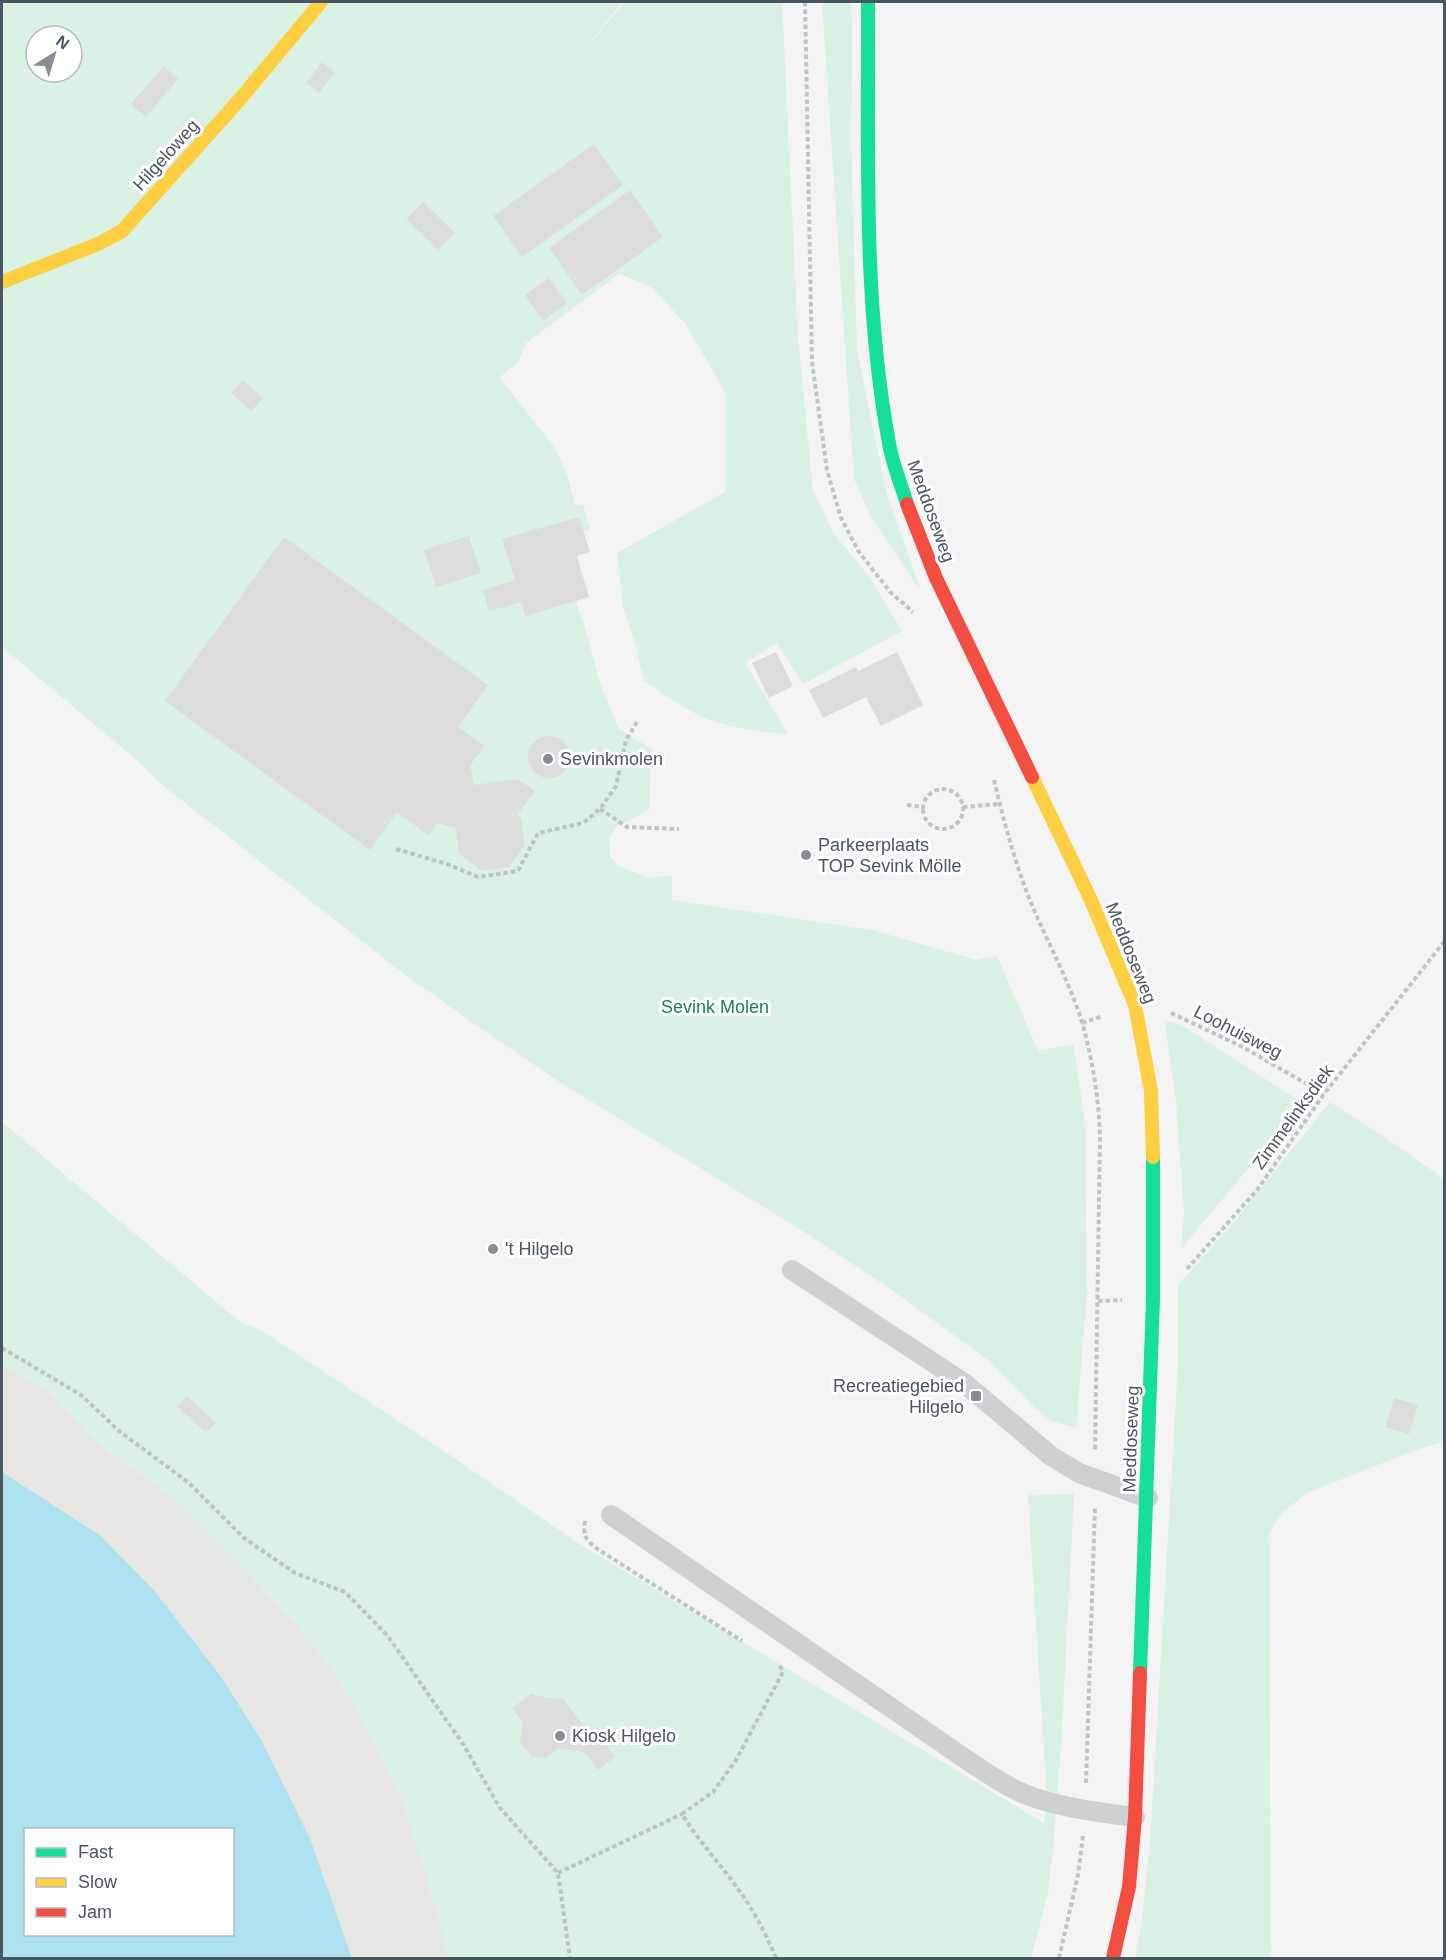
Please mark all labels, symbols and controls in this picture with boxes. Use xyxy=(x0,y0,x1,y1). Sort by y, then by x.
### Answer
north arrow xyxy=(24,24,84,84)
text: N xyxy=(53,32,72,53)
street label: Hilgeloweg xyxy=(129,116,203,194)
street label: Meddoseweg xyxy=(903,457,959,565)
place label: Sevinkmolen xyxy=(560,749,663,769)
marker: Sevinkmolen xyxy=(541,752,555,766)
place label: Parkeerplaats TOP Sevink Mölle xyxy=(818,835,961,876)
marker: Parkeerplaats TOP Sevink Mölle xyxy=(799,848,813,862)
street label: Meddoseweg xyxy=(1102,900,1160,1006)
park label: Sevink Molen xyxy=(661,997,769,1017)
street label: Loohuisweg xyxy=(1191,1001,1285,1063)
street label: Zimmelinksdiek xyxy=(1248,1060,1338,1173)
place label: 't Hilgelo xyxy=(505,1239,573,1259)
marker: 't Hilgelo xyxy=(486,1242,500,1256)
place label: Recreatiegebied Hilgelo xyxy=(833,1376,964,1417)
street label: Meddoseweg xyxy=(1119,1385,1143,1493)
marker: Recreatiegebied Hilgelo xyxy=(969,1389,983,1403)
place label: Kiosk Hilgelo xyxy=(572,1726,676,1746)
marker: Kiosk Hilgelo xyxy=(553,1729,567,1743)
legend xyxy=(24,1828,234,1936)
text: Fast xyxy=(78,1842,113,1862)
text: Slow xyxy=(78,1872,118,1892)
text: Jam xyxy=(78,1902,112,1922)

